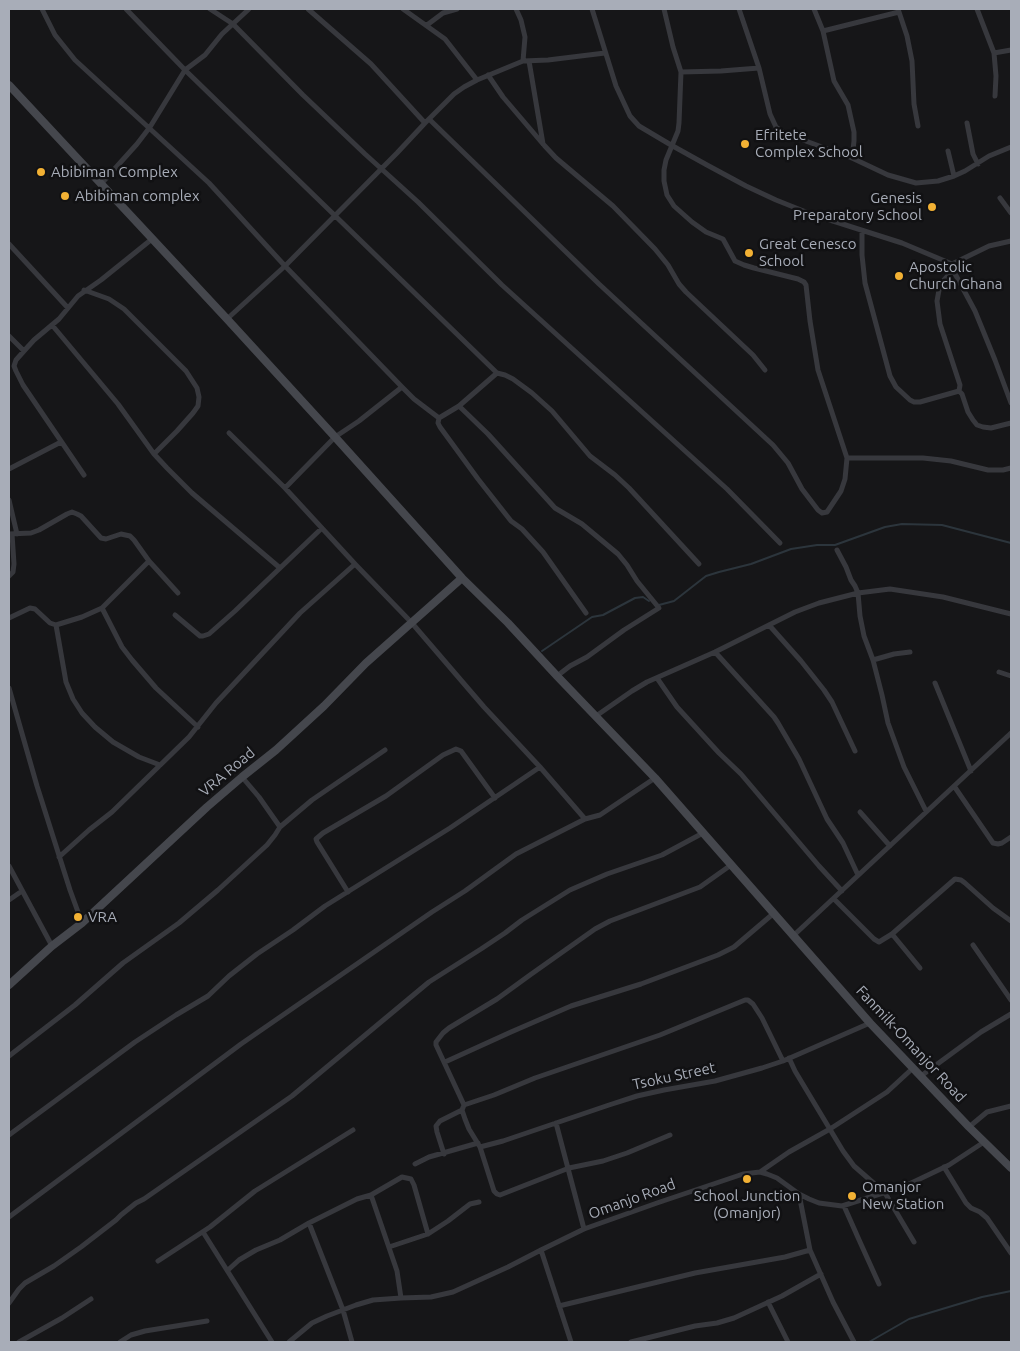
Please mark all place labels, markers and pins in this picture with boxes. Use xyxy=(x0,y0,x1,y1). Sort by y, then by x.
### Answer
place label: Efritete Complex School xyxy=(755,126,863,161)
marker: Efritete Complex School xyxy=(739,138,751,150)
place label: Abibiman Complex xyxy=(51,163,178,181)
marker: Abibiman Complex xyxy=(35,166,47,178)
place label: Abibiman complex xyxy=(75,187,199,205)
place label: Genesis Preparatory School xyxy=(793,189,922,224)
marker: Abibiman complex xyxy=(59,190,71,202)
marker: Genesis Preparatory School xyxy=(926,201,938,213)
place label: Great Cenesco School xyxy=(759,235,856,270)
marker: Great Cenesco School xyxy=(743,247,755,259)
place label: Apostolic Church Ghana xyxy=(909,258,1002,293)
marker: Apostolic Church Ghana xyxy=(893,270,905,282)
place label: VRA xyxy=(88,908,117,926)
marker: VRA xyxy=(72,911,84,923)
marker: School Junction (Omanjor) xyxy=(741,1173,753,1185)
place label: Omanjor New Station xyxy=(862,1178,944,1213)
place label: School Junction (Omanjor) xyxy=(694,1187,800,1222)
marker: Omanjor New Station xyxy=(846,1190,858,1202)

